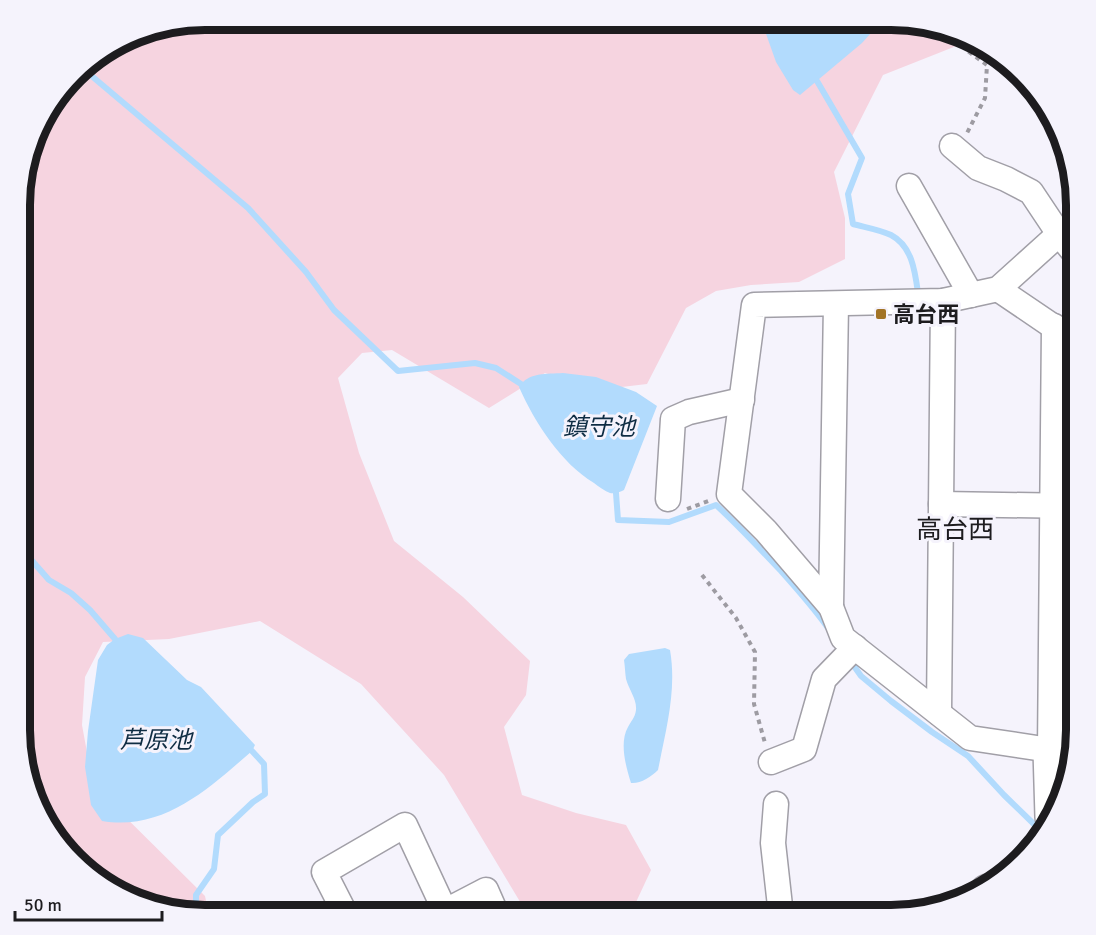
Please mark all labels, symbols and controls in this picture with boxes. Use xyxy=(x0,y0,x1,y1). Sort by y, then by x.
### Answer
place label: 高台西 xyxy=(893,301,959,328)
marker: 高台西 xyxy=(874,307,888,321)
water label: 鎮守池 xyxy=(563,412,637,442)
district label: 高台西 xyxy=(916,514,994,546)
water label: 芦原池 xyxy=(120,725,194,755)
scale bar xyxy=(15,884,162,922)
text: 50 m xyxy=(24,894,62,916)

